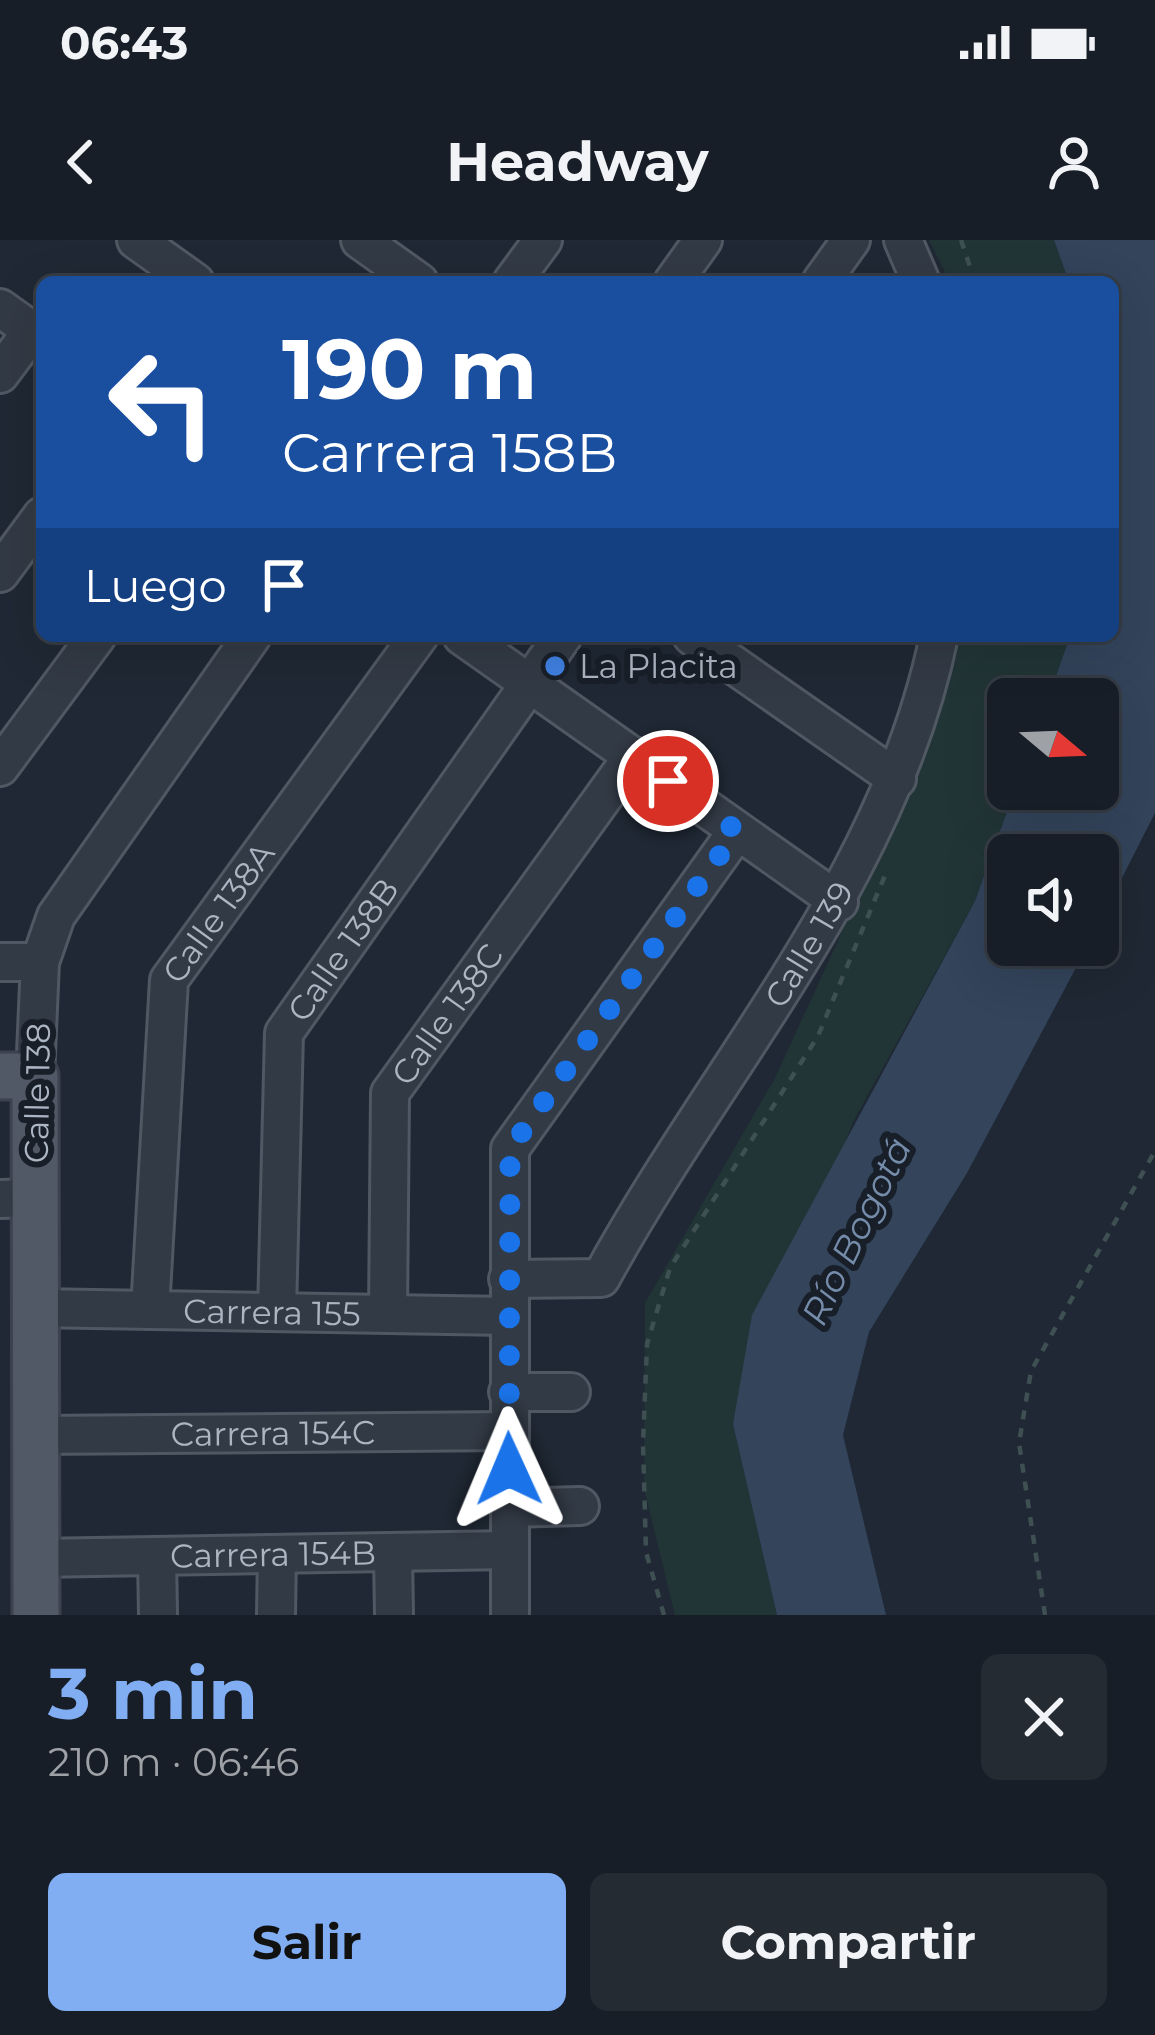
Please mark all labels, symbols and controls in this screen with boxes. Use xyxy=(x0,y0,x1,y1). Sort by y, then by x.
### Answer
text: 06:43 xyxy=(60,15,188,70)
icon: back xyxy=(48,129,114,195)
text: Headway xyxy=(446,129,709,195)
icon: person xyxy=(1041,129,1107,195)
text: 190 m xyxy=(282,318,537,420)
icon: left xyxy=(84,324,240,480)
text: Carrera 158B xyxy=(282,420,617,486)
icon: arrive xyxy=(251,552,317,618)
text: Luego xyxy=(84,558,227,613)
place label: La Placita xyxy=(579,646,738,686)
marker: La Placita xyxy=(542,653,568,679)
north arrow xyxy=(987,678,1119,810)
map controls xyxy=(987,678,1119,966)
pin xyxy=(617,730,719,832)
icon: arrive xyxy=(635,748,701,814)
street label: Calle 138A xyxy=(154,834,283,991)
button: sound xyxy=(987,834,1119,966)
street label: Calle 138B xyxy=(279,870,407,1029)
street label: Calle 139 xyxy=(756,875,861,1015)
street label: Calle 138C xyxy=(383,936,511,1093)
street label: Calle 138 xyxy=(16,1022,58,1164)
water label: Río Bogotá xyxy=(792,1130,920,1332)
street label: Carrera 155 xyxy=(183,1291,361,1334)
position arrow xyxy=(446,1406,572,1532)
street label: Carrera 154C xyxy=(171,1412,375,1454)
street label: Carrera 154B xyxy=(170,1532,376,1576)
text: 3 min xyxy=(48,1649,258,1737)
button: close xyxy=(981,1654,1107,1780)
text: 210 m · 06:46 xyxy=(48,1738,299,1786)
button: Salir xyxy=(48,1873,566,2011)
button: Compartir xyxy=(590,1873,1107,2011)

